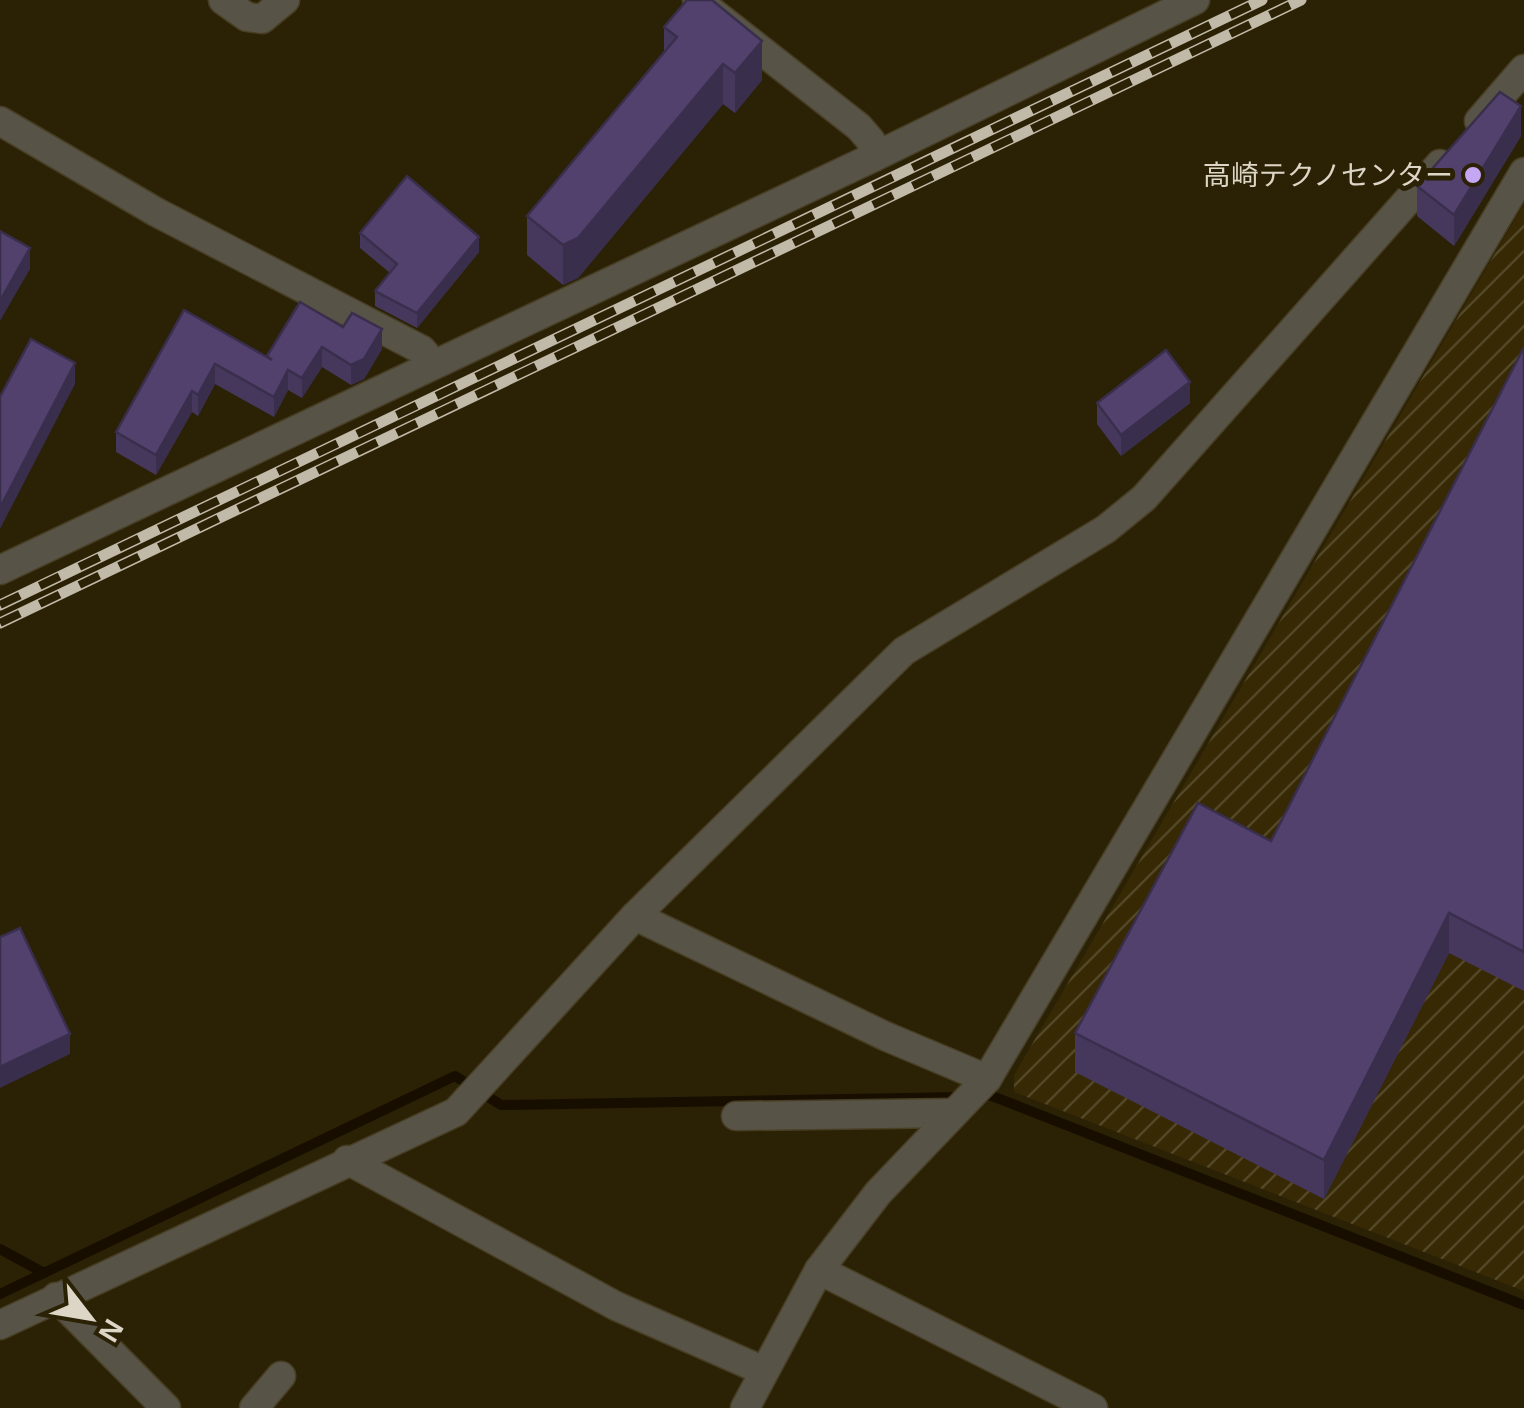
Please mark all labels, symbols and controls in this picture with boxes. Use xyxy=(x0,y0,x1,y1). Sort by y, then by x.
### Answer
place label: 高崎テクノセンター xyxy=(1203,160,1453,191)
marker: 高崎テクノセンター xyxy=(1462,164,1484,186)
north arrow xyxy=(40,1268,140,1368)
text: N xyxy=(93,1314,129,1347)

